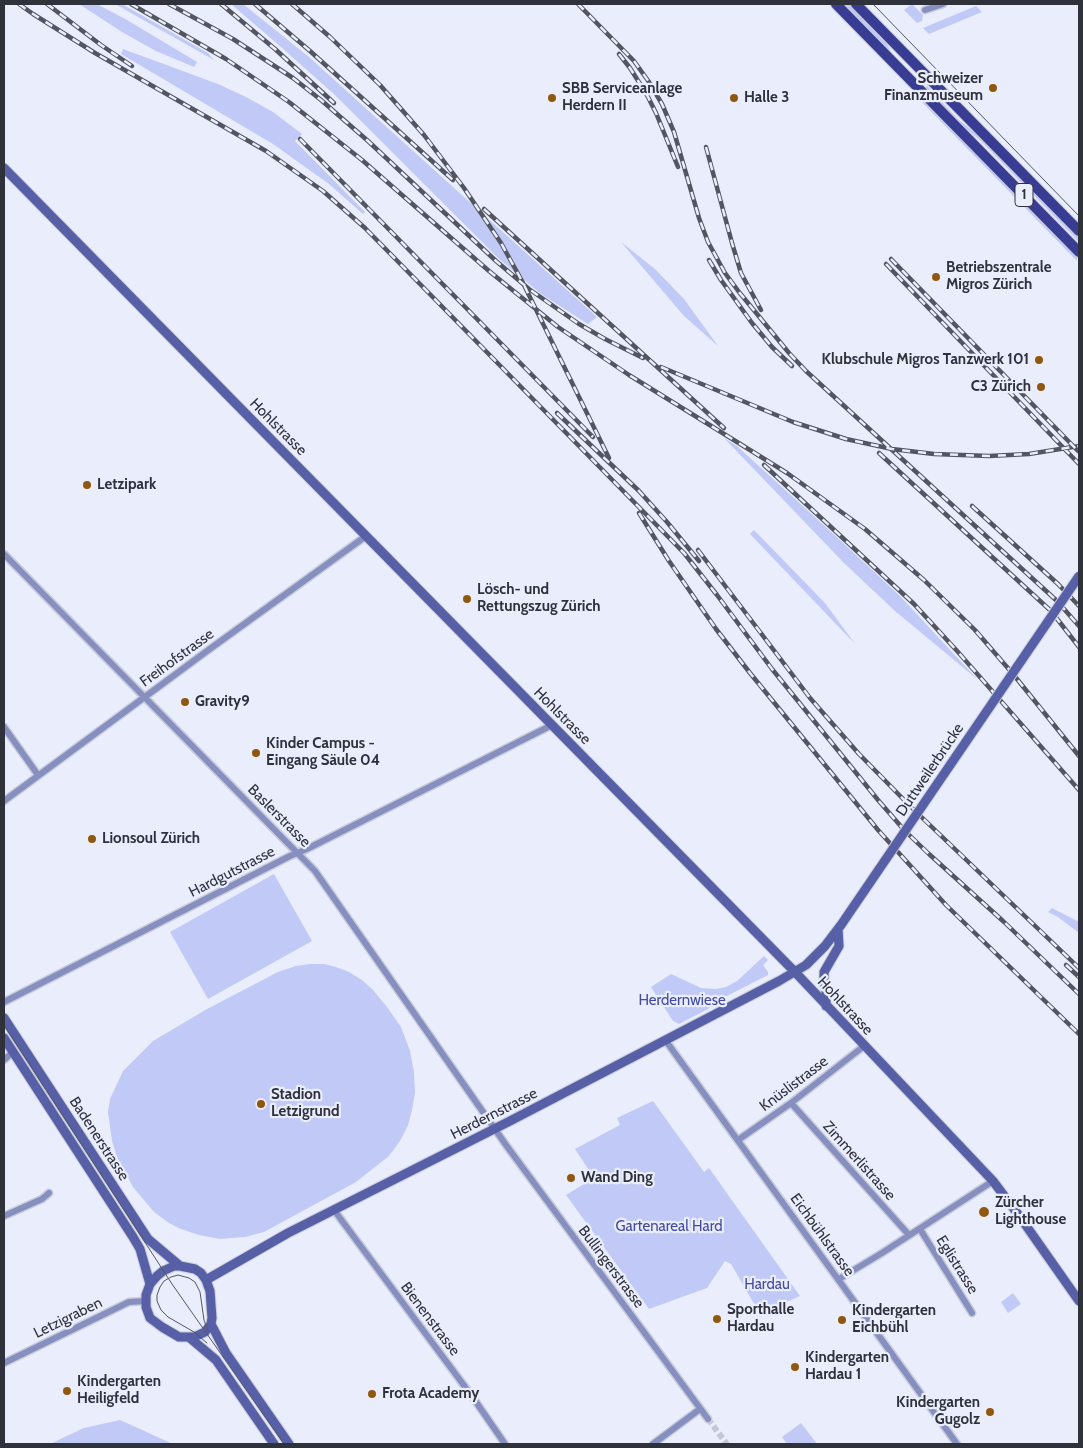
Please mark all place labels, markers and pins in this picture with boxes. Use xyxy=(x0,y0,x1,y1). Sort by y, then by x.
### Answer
place label: Schweizer Finanzmuseum xyxy=(884,70,983,105)
place label: SBB Serviceanlage Herdern II xyxy=(562,80,682,115)
marker: Schweizer Finanzmuseum xyxy=(987,82,999,94)
place label: Halle 3 xyxy=(744,89,789,107)
marker: SBB Serviceanlage Herdern II xyxy=(546,92,558,104)
marker: Halle 3 xyxy=(728,92,740,104)
place label: Betriebszentrale Migros Zürich xyxy=(946,259,1051,294)
marker: Betriebszentrale Migros Zürich xyxy=(930,271,942,283)
place label: Klubschule Migros Tanzwerk 101 xyxy=(822,351,1029,369)
marker: Klubschule Migros Tanzwerk 101 xyxy=(1033,354,1045,366)
place label: C3 Zürich xyxy=(971,378,1031,396)
marker: C3 Zürich xyxy=(1035,381,1047,393)
place label: Letzipark xyxy=(97,476,156,494)
marker: Letzipark xyxy=(81,479,93,491)
place label: Lösch- und Rettungszug Zürich xyxy=(477,581,601,616)
marker: Lösch- und Rettungszug Zürich xyxy=(461,593,473,605)
place label: Gravity9 xyxy=(195,693,250,711)
marker: Gravity9 xyxy=(179,696,191,708)
place label: Kinder Campus - Eingang Säule 04 xyxy=(266,735,380,770)
marker: Kinder Campus - Eingang Säule 04 xyxy=(250,747,262,759)
place label: Lionsoul Zürich xyxy=(102,830,200,848)
marker: Lionsoul Zürich xyxy=(86,833,98,845)
place label: Stadion Letzigrund xyxy=(271,1086,340,1121)
marker: Stadion Letzigrund xyxy=(255,1098,267,1110)
place label: Wand Ding xyxy=(581,1169,653,1187)
marker: Wand Ding xyxy=(565,1172,577,1184)
place label: Zürcher Lighthouse xyxy=(995,1194,1066,1229)
marker: Zürcher Lighthouse xyxy=(977,1205,991,1219)
place label: Sporthalle Hardau xyxy=(727,1301,794,1336)
place label: Kindergarten Eichbühl xyxy=(852,1302,936,1337)
marker: Sporthalle Hardau xyxy=(711,1313,723,1325)
marker: Kindergarten Eichbühl xyxy=(836,1314,848,1326)
place label: Kindergarten Hardau 1 xyxy=(805,1349,889,1384)
marker: Kindergarten Hardau 1 xyxy=(789,1361,801,1373)
place label: Kindergarten Heiligfeld xyxy=(77,1373,161,1408)
marker: Kindergarten Heiligfeld xyxy=(61,1385,73,1397)
place label: Frota Academy xyxy=(382,1385,479,1403)
marker: Frota Academy xyxy=(366,1388,378,1400)
place label: Kindergarten Gugolz xyxy=(896,1394,980,1429)
marker: Kindergarten Gugolz xyxy=(984,1406,996,1418)

